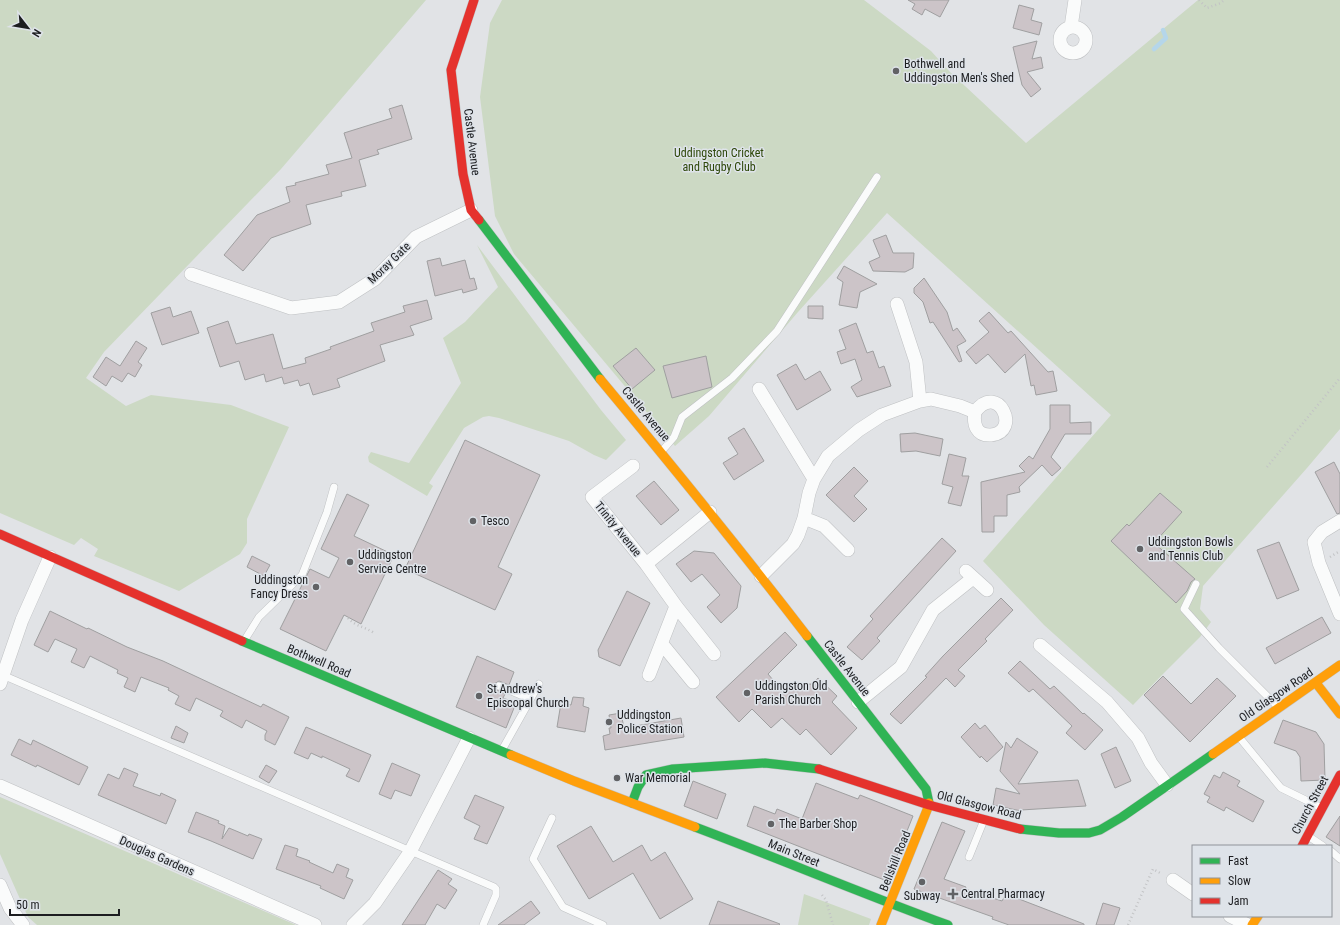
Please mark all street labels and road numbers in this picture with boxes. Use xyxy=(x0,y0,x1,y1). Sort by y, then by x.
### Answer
street label: Castle Avenue xyxy=(461,108,483,177)
street label: Moray Gate xyxy=(365,239,414,287)
street label: Castle Avenue xyxy=(619,384,673,445)
street label: Trinity Avenue xyxy=(592,499,645,560)
street label: Castle Avenue xyxy=(821,637,873,699)
street label: Bothwell Road xyxy=(285,641,353,681)
street label: Old Glasgow Road xyxy=(1236,665,1316,725)
street label: Church Street xyxy=(1289,773,1331,837)
street label: Old Glasgow Road xyxy=(935,788,1023,822)
street label: Bellshill Road xyxy=(877,829,914,893)
street label: Douglas Gardens xyxy=(117,833,197,879)
street label: Main Street xyxy=(766,836,822,870)

